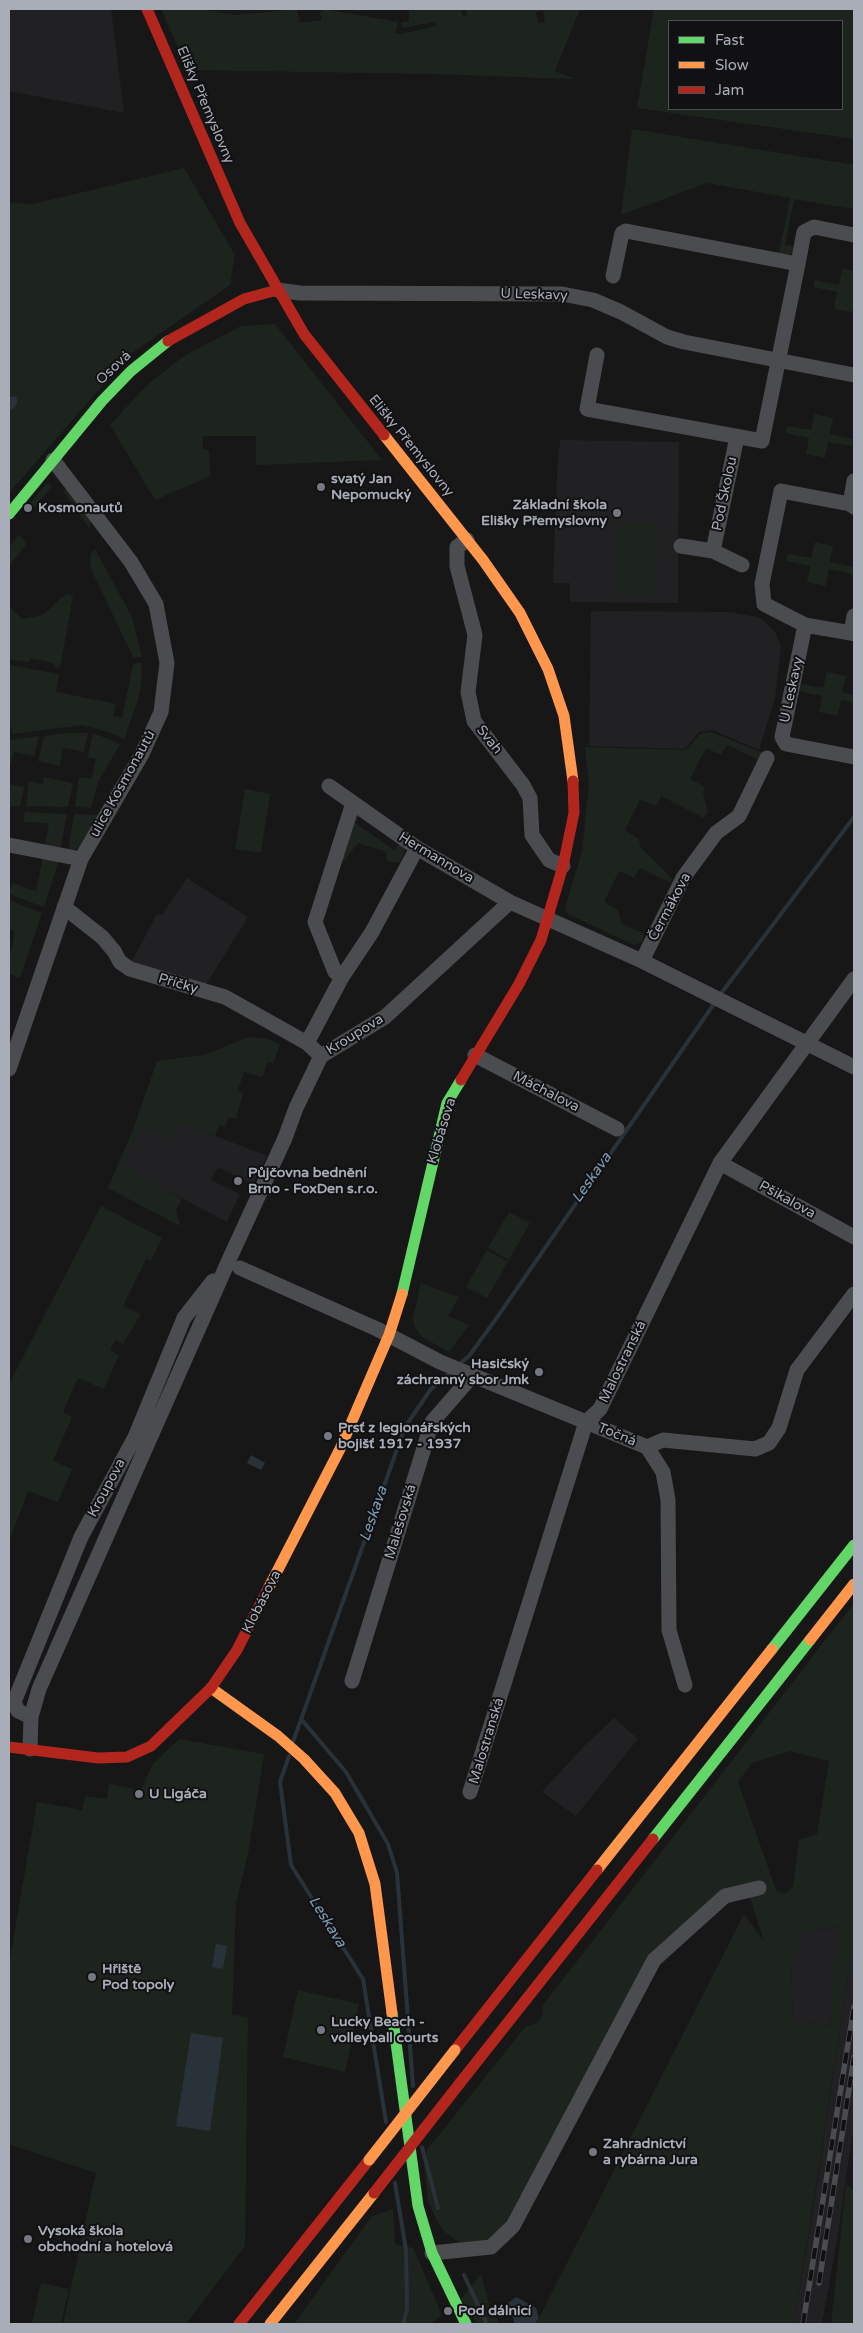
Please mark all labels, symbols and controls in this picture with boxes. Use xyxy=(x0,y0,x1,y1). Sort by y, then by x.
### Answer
legend xyxy=(668,20,843,110)
text: Fast xyxy=(715,31,744,49)
street label: Elišky Přemyslovny xyxy=(173,44,237,166)
text: Slow xyxy=(715,56,749,74)
text: Jam xyxy=(715,81,744,99)
street label: U Leskavy xyxy=(500,285,568,305)
street label: Osová xyxy=(93,348,135,388)
street label: Elišky Přemyslovny xyxy=(365,392,457,500)
street label: Pod Školou xyxy=(709,455,741,533)
place label: svatý Jan Nepomucký xyxy=(331,471,411,504)
marker: svatý Jan Nepomucký xyxy=(315,481,327,493)
place label: Základní škola Elišky Přemyslovny xyxy=(481,497,607,530)
place label: Kosmonautů xyxy=(38,500,123,516)
marker: Kosmonautů xyxy=(22,502,34,514)
marker: Základní škola Elišky Přemyslovny xyxy=(611,507,623,519)
street label: U Leskavy xyxy=(777,655,807,725)
street label: Svah xyxy=(473,722,505,758)
street label: ulice Kosmonautů xyxy=(87,728,159,840)
street label: Hermannova xyxy=(395,829,477,887)
street label: Čermákova xyxy=(645,870,695,944)
street label: Příčky xyxy=(156,970,200,998)
street label: Kroupova xyxy=(323,1011,387,1059)
street label: Máchalova xyxy=(510,1068,582,1116)
street label: Klobásova xyxy=(424,1096,460,1166)
water label: Leskava xyxy=(568,1150,616,1206)
place label: Půjčovna bednění Brno - FoxDen s.r.o. xyxy=(248,1165,378,1198)
marker: Půjčovna bednění Brno - FoxDen s.r.o. xyxy=(232,1175,244,1187)
street label: Pšikalova xyxy=(756,1178,818,1222)
street label: Malostranská xyxy=(596,1318,650,1406)
place label: Hasičský záchranný sbor Jmk xyxy=(397,1356,529,1388)
marker: Hasičský záchranný sbor Jmk xyxy=(533,1366,545,1378)
place label: Prsť z legionářských bojišť 1917 - 1937 xyxy=(338,1420,471,1452)
street label: Točná xyxy=(595,1420,639,1450)
marker: Prsť z legionářských bojišť 1917 - 1937 xyxy=(322,1430,334,1442)
street label: Kroupova xyxy=(85,1456,129,1520)
street label: Malešovská xyxy=(382,1483,420,1561)
water label: Leskava xyxy=(356,1484,392,1544)
street label: Klobásova xyxy=(239,1568,285,1636)
street label: Malostranská xyxy=(466,1696,508,1786)
place label: U Ligáča xyxy=(149,1786,207,1802)
marker: U Ligáča xyxy=(133,1788,145,1800)
water label: Leskava xyxy=(304,1893,350,1951)
place label: Hřiště Pod topoly xyxy=(102,1961,174,1994)
marker: Hřiště Pod topoly xyxy=(86,1971,98,1983)
place label: Lucky Beach - volleyball courts xyxy=(331,2014,438,2046)
marker: Lucky Beach - volleyball courts xyxy=(315,2024,327,2036)
place label: Zahradnictví a rybárna Jura xyxy=(603,2136,698,2168)
marker: Zahradnictví a rybárna Jura xyxy=(587,2146,599,2158)
place label: Vysoká škola obchodní a hotelová xyxy=(38,2223,173,2256)
marker: Vysoká škola obchodní a hotelová xyxy=(22,2233,34,2245)
place label: Pod dálnicí xyxy=(458,2303,531,2319)
marker: Pod dálnicí xyxy=(442,2305,454,2317)

